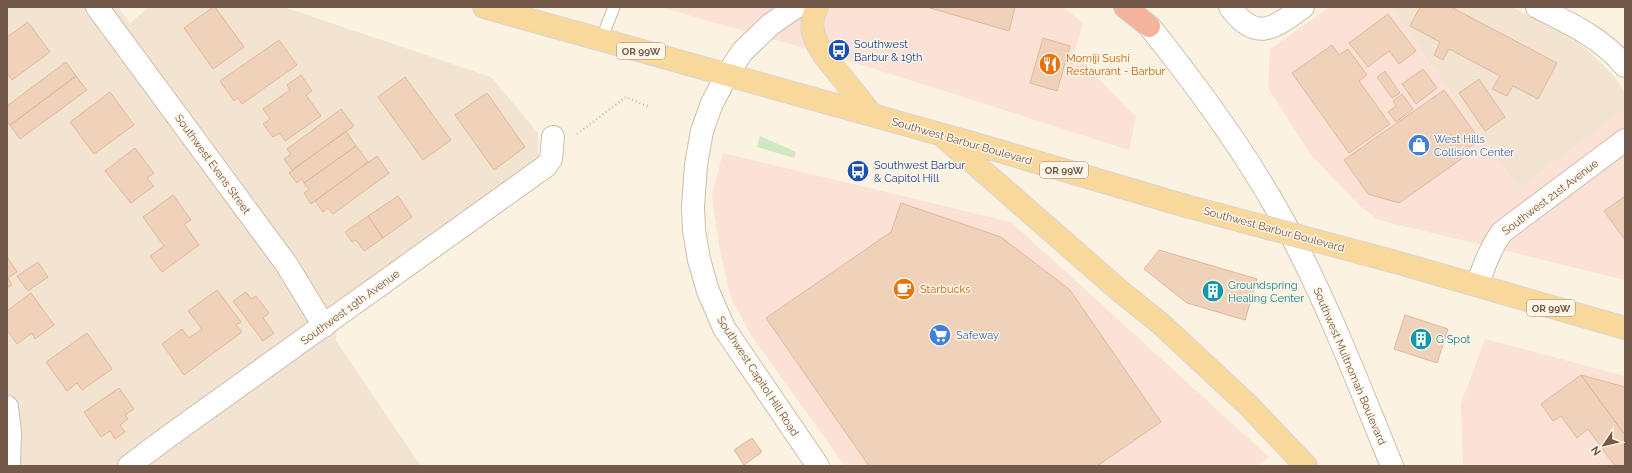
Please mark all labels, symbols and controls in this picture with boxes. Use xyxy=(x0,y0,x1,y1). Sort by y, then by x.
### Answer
bus stop icon: Southwest Barbur & 19th xyxy=(826,37,852,63)
place label: Southwest Barbur & 19th xyxy=(854,38,922,64)
road number: OR 99W xyxy=(617,43,665,59)
restaurant icon: Momiji Sushi Restaurant - Barbur xyxy=(1037,51,1063,77)
place label: Momiji Sushi Restaurant - Barbur xyxy=(1066,52,1166,78)
street label: Southwest Evans Street xyxy=(172,112,253,217)
street label: Southwest Barbur Boulevard xyxy=(890,115,1034,168)
shop icon: West Hills Collision Center xyxy=(1406,132,1432,158)
place label: West Hills Collision Center xyxy=(1434,133,1514,159)
street label: Southwest 21st Avenue xyxy=(1500,157,1601,238)
bus stop icon: Southwest Barbur & Capitol Hill xyxy=(845,158,871,184)
place label: Southwest Barbur & Capitol Hill xyxy=(874,159,965,185)
road number: OR 99W xyxy=(1040,162,1088,178)
street label: Southwest Barbur Boulevard xyxy=(1202,204,1346,255)
street label: Southwest 19th Avenue xyxy=(298,267,403,348)
cafe icon: Starbucks xyxy=(891,276,917,302)
building icon: Groundspring Healing Center xyxy=(1200,278,1226,304)
place label: Groundspring Healing Center xyxy=(1228,279,1304,305)
place label: Starbucks xyxy=(920,283,971,296)
street label: Southwest Multnomah Boulevard xyxy=(1310,285,1389,447)
road number: OR 99W xyxy=(1527,300,1575,316)
street label: Southwest Capitol Hill Road xyxy=(714,314,801,439)
supermarket icon: Safeway xyxy=(927,322,953,348)
building icon: G Spot xyxy=(1408,326,1434,352)
place label: Safeway xyxy=(956,329,999,342)
place label: G Spot xyxy=(1436,333,1471,346)
north arrow xyxy=(1584,425,1624,465)
text: N xyxy=(1588,443,1604,458)

